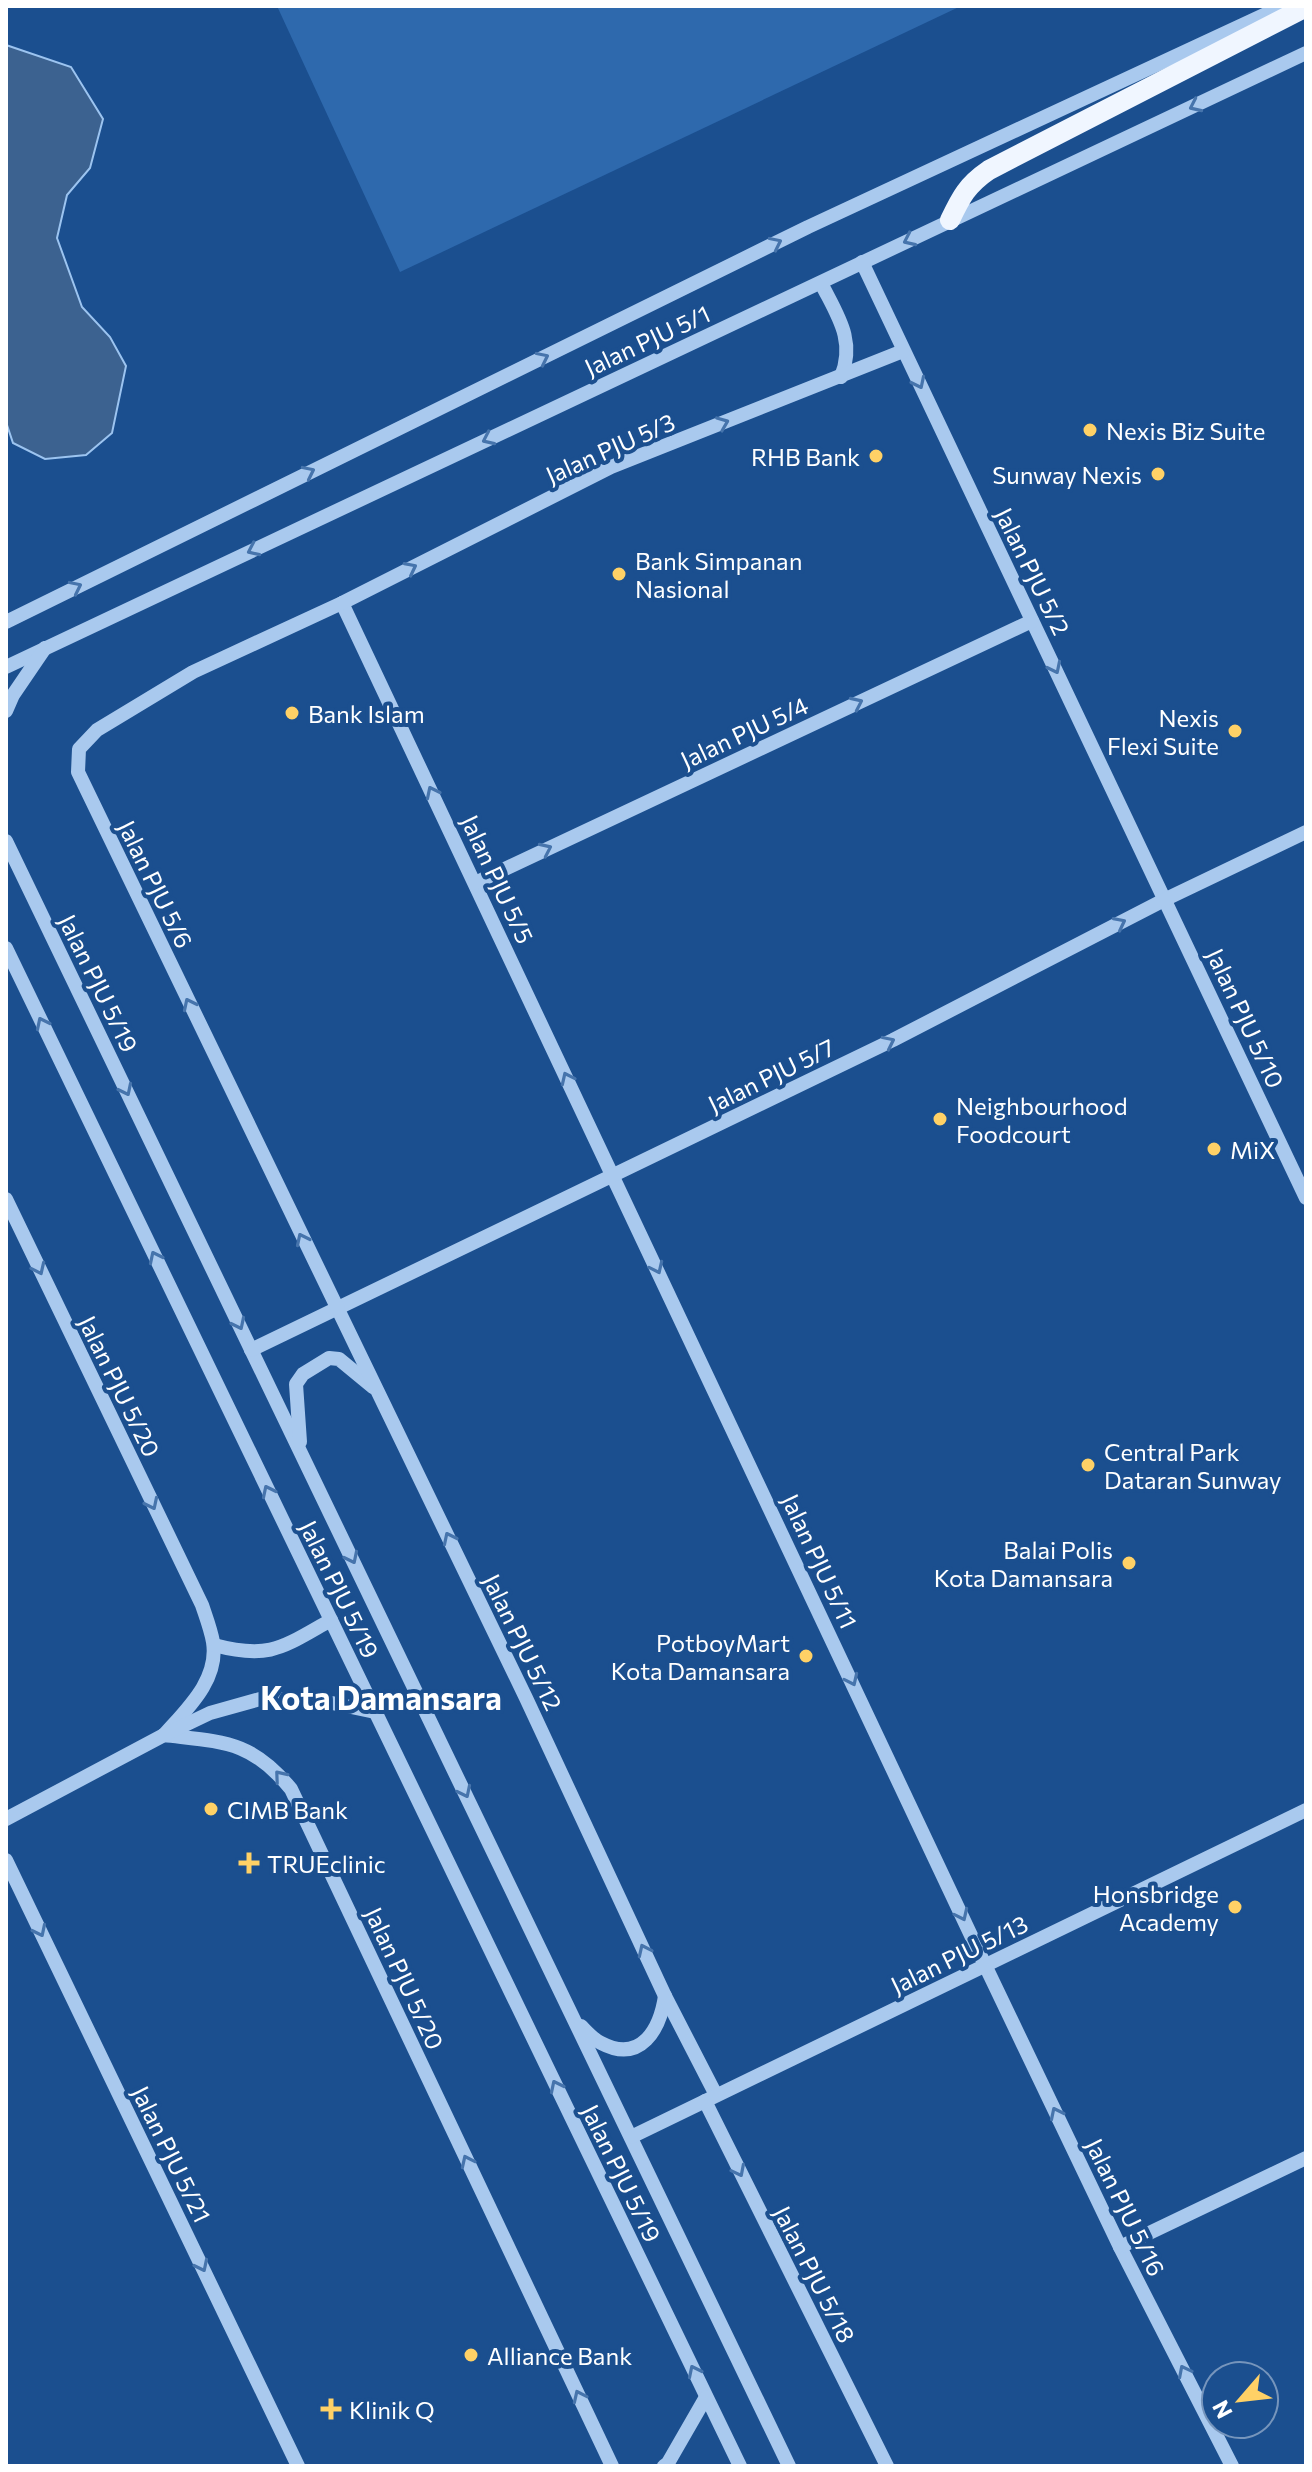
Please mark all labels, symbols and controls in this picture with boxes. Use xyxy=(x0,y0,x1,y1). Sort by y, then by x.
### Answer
one-way arrow xyxy=(1189,96,1203,112)
one-way arrow xyxy=(903,230,917,246)
one-way arrow xyxy=(767,237,782,253)
street label: Jalan PJU 5/1 xyxy=(580,298,714,382)
one-way arrow xyxy=(534,352,549,367)
one-way arrow xyxy=(909,375,925,390)
street label: Jalan PJU 5/3 xyxy=(541,407,679,489)
place label: Nexis Biz Suite xyxy=(1106,416,1265,445)
one-way arrow xyxy=(715,417,729,433)
marker: Nexis Biz Suite xyxy=(1081,421,1099,439)
one-way arrow xyxy=(482,429,496,445)
place label: RHB Bank xyxy=(751,442,860,471)
marker: RHB Bank xyxy=(867,447,885,465)
place label: Sunway Nexis xyxy=(992,460,1142,489)
marker: Sunway Nexis xyxy=(1149,465,1167,483)
one-way arrow xyxy=(301,467,316,482)
street label: Jalan PJU 5/2 xyxy=(990,503,1076,639)
one-way arrow xyxy=(246,540,261,556)
place label: Bank Simpanan Nasional xyxy=(635,546,802,603)
one-way arrow xyxy=(403,562,418,578)
marker: Bank Simpanan Nasional xyxy=(610,565,628,583)
one-way arrow xyxy=(68,581,82,597)
one-way arrow xyxy=(1045,660,1061,675)
street label: Jalan PJU 5/4 xyxy=(676,690,812,774)
one-way arrow xyxy=(849,697,863,713)
place label: Bank Islam xyxy=(308,699,425,728)
place label: Nexis Flexi Suite xyxy=(1107,703,1219,760)
marker: Bank Islam xyxy=(283,704,301,722)
marker: Nexis Flexi Suite xyxy=(1226,722,1244,740)
one-way arrow xyxy=(426,786,442,801)
street label: Jalan PJU 5/5 xyxy=(456,810,540,948)
street label: Jalan PJU 5/6 xyxy=(113,815,199,953)
one-way arrow xyxy=(537,843,552,859)
street label: Jalan PJU 5/19 xyxy=(53,909,145,1057)
one-way arrow xyxy=(1112,918,1127,933)
street label: Jalan PJU 5/10 xyxy=(1201,944,1291,1092)
one-way arrow xyxy=(184,998,199,1013)
one-way arrow xyxy=(36,1016,52,1031)
street label: Jalan PJU 5/7 xyxy=(703,1032,839,1118)
one-way arrow xyxy=(880,1036,895,1051)
one-way arrow xyxy=(561,1071,577,1086)
one-way arrow xyxy=(116,1081,132,1096)
place label: Neighbourhood Foodcourt xyxy=(956,1091,1128,1148)
marker: Neighbourhood Foodcourt xyxy=(931,1110,949,1128)
place label: MiX xyxy=(1230,1135,1275,1164)
marker: MiX xyxy=(1205,1140,1223,1158)
one-way arrow xyxy=(296,1232,312,1247)
one-way arrow xyxy=(149,1250,165,1265)
one-way arrow xyxy=(647,1259,663,1274)
one-way arrow xyxy=(29,1261,45,1276)
street label: Jalan PJU 5/20 xyxy=(73,1311,167,1461)
one-way arrow xyxy=(229,1316,245,1330)
place label: Central Park Dataran Sunway xyxy=(1104,1437,1282,1494)
marker: Central Park Dataran Sunway xyxy=(1079,1456,1097,1474)
one-way arrow xyxy=(262,1484,278,1499)
street label: Jalan PJU 5/11 xyxy=(776,1489,864,1633)
one-way arrow xyxy=(143,1495,158,1510)
street label: Jalan PJU 5/19 xyxy=(294,1515,386,1663)
one-way arrow xyxy=(443,1531,459,1546)
place label: Balai Polis Kota Damansara xyxy=(934,1535,1113,1592)
one-way arrow xyxy=(342,1550,358,1564)
marker: Balai Polis Kota Damansara xyxy=(1120,1554,1138,1572)
street label: Jalan PJU 5/12 xyxy=(477,1569,569,1715)
place label: PotboyMart Kota Damansara xyxy=(611,1628,790,1685)
marker: PotboyMart Kota Damansara xyxy=(797,1647,815,1665)
one-way arrow xyxy=(842,1671,858,1686)
district label: Kota Damansara xyxy=(260,1677,502,1717)
one-way arrow xyxy=(275,1771,290,1786)
one-way arrow xyxy=(455,1784,470,1799)
place label: CIMB Bank xyxy=(227,1795,348,1824)
marker: CIMB Bank xyxy=(202,1800,220,1818)
place label: TRUEclinic xyxy=(267,1849,386,1878)
marker: TRUEclinic xyxy=(238,1852,260,1874)
place label: Honsbridge Academy xyxy=(1093,1879,1219,1936)
marker: Honsbridge Academy xyxy=(1226,1898,1244,1916)
street label: Jalan PJU 5/20 xyxy=(359,1902,451,2054)
one-way arrow xyxy=(952,1907,968,1922)
street label: Jalan PJU 5/13 xyxy=(886,1908,1032,2000)
one-way arrow xyxy=(30,1922,46,1937)
one-way arrow xyxy=(638,1944,654,1958)
one-way arrow xyxy=(550,2080,566,2094)
street label: Jalan PJU 5/21 xyxy=(126,2081,218,2227)
street label: Jalan PJU 5/19 xyxy=(576,2099,668,2247)
one-way arrow xyxy=(1050,2107,1066,2122)
street label: Jalan PJU 5/16 xyxy=(1080,2133,1172,2281)
one-way arrow xyxy=(461,2154,477,2169)
one-way arrow xyxy=(730,2162,745,2177)
street label: Jalan PJU 5/18 xyxy=(768,2201,862,2347)
one-way arrow xyxy=(192,2257,207,2272)
place label: Alliance Bank xyxy=(487,2341,632,2370)
marker: Alliance Bank xyxy=(462,2346,480,2364)
north arrow xyxy=(1200,2360,1280,2440)
one-way arrow xyxy=(688,2364,704,2379)
one-way arrow xyxy=(1178,2365,1194,2380)
one-way arrow xyxy=(573,2389,589,2404)
place label: Klinik Q xyxy=(349,2395,435,2424)
text: N xyxy=(1206,2396,1238,2423)
marker: Klinik Q xyxy=(320,2398,342,2420)

